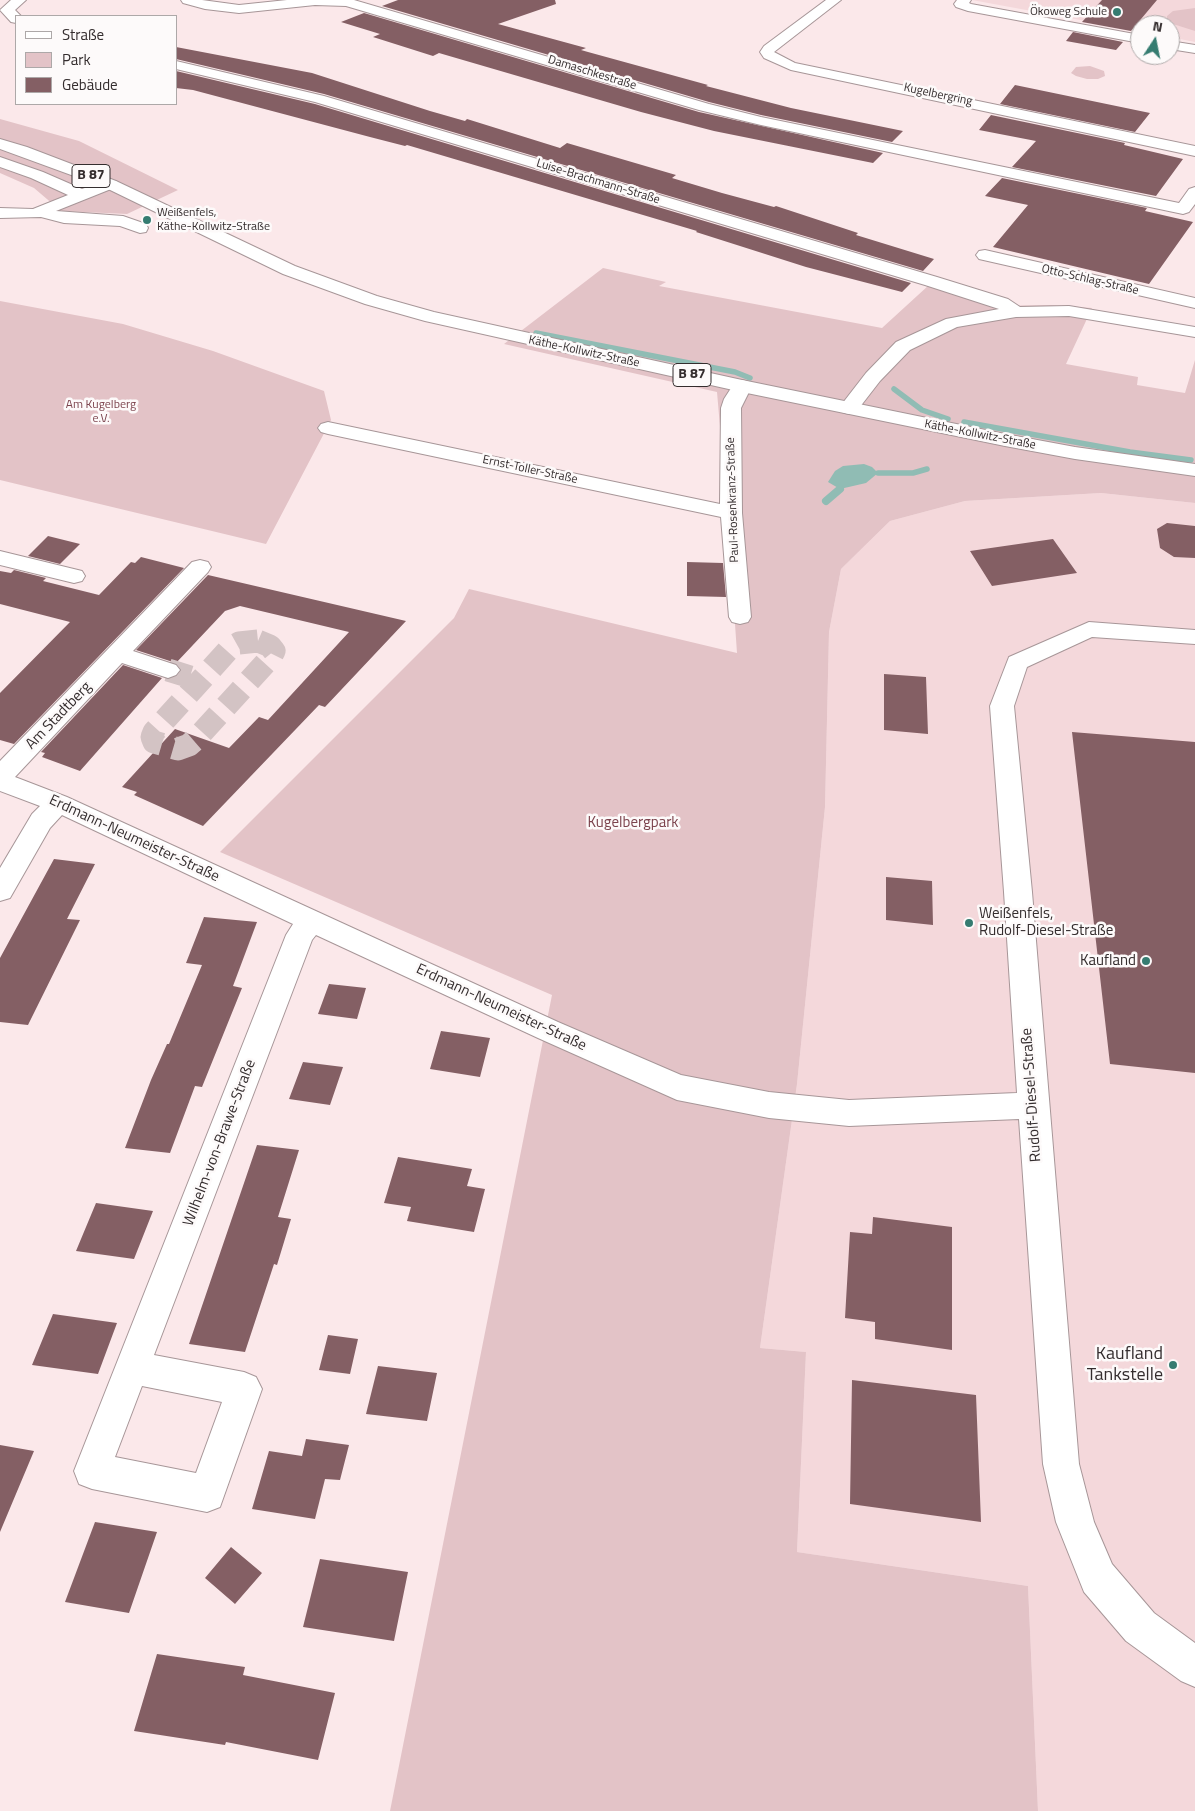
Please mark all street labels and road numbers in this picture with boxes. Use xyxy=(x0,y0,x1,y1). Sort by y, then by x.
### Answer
street label: Damaschkestraße xyxy=(546,53,638,93)
street label: Kugelbergring xyxy=(902,81,974,109)
street label: Luise-Brachmann-Straße xyxy=(535,156,661,208)
road number: B 87 xyxy=(72,165,110,188)
street label: Otto-Schlag-Straße xyxy=(1040,262,1140,298)
street label: Käthe-Kollwitz-Straße xyxy=(527,333,641,371)
road number: B 87 xyxy=(673,364,711,386)
street label: Käthe-Kollwitz-Straße xyxy=(923,417,1037,453)
street label: Paul-Rosenkranz-Straße xyxy=(724,437,742,563)
street label: Ernst-Toller-Straße xyxy=(481,453,579,487)
street label: Am Stadtberg xyxy=(22,678,96,754)
street label: Erdmann-Neumeister-Straße xyxy=(46,792,222,886)
street label: Erdmann-Neumeister-Straße xyxy=(413,961,589,1055)
street label: Rudolf-Diesel-Straße xyxy=(1018,1027,1046,1163)
street label: Wilhelm-von-Brawe-Straße xyxy=(180,1057,260,1229)

